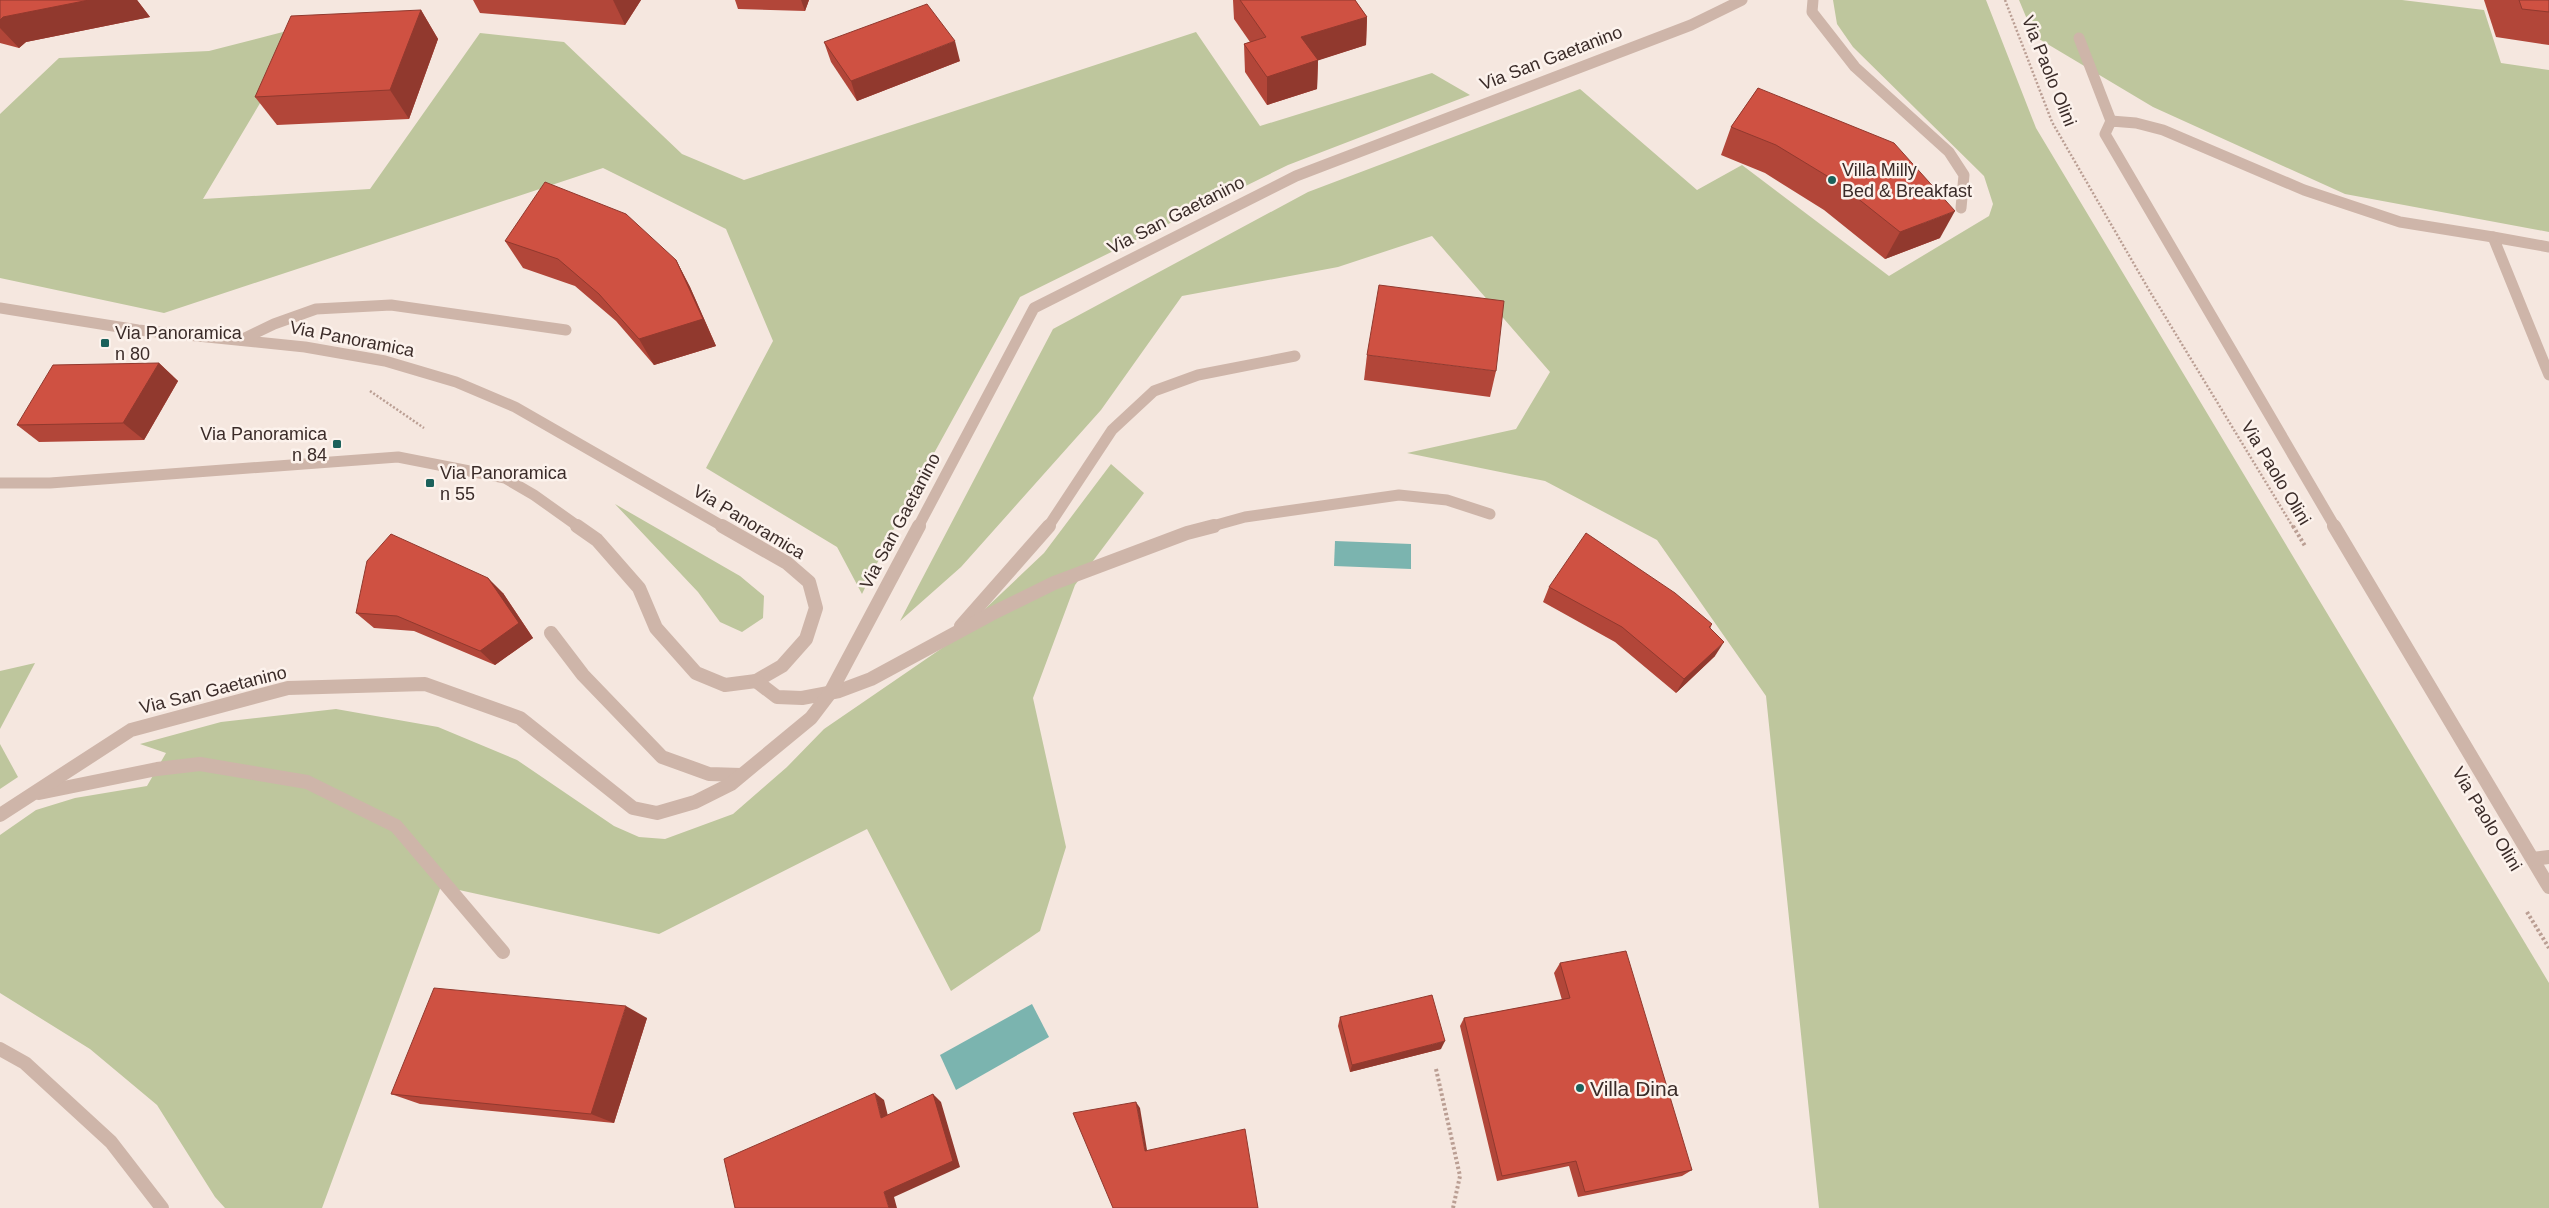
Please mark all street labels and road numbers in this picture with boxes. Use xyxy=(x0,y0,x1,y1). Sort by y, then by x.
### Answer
street label: Via Paolo Olini xyxy=(2018,13,2080,129)
street label: Via San Gaetanino xyxy=(1477,22,1625,94)
street label: Via San Gaetanino xyxy=(1104,172,1248,258)
street label: Via Panoramica xyxy=(288,317,417,361)
street label: Via Paolo Olini xyxy=(2237,417,2315,529)
street label: Via San Gaetanino xyxy=(856,450,944,592)
street label: Via Panoramica xyxy=(690,481,809,564)
street label: Via San Gaetanino xyxy=(137,662,289,718)
street label: Via Paolo Olini xyxy=(2448,763,2526,875)

